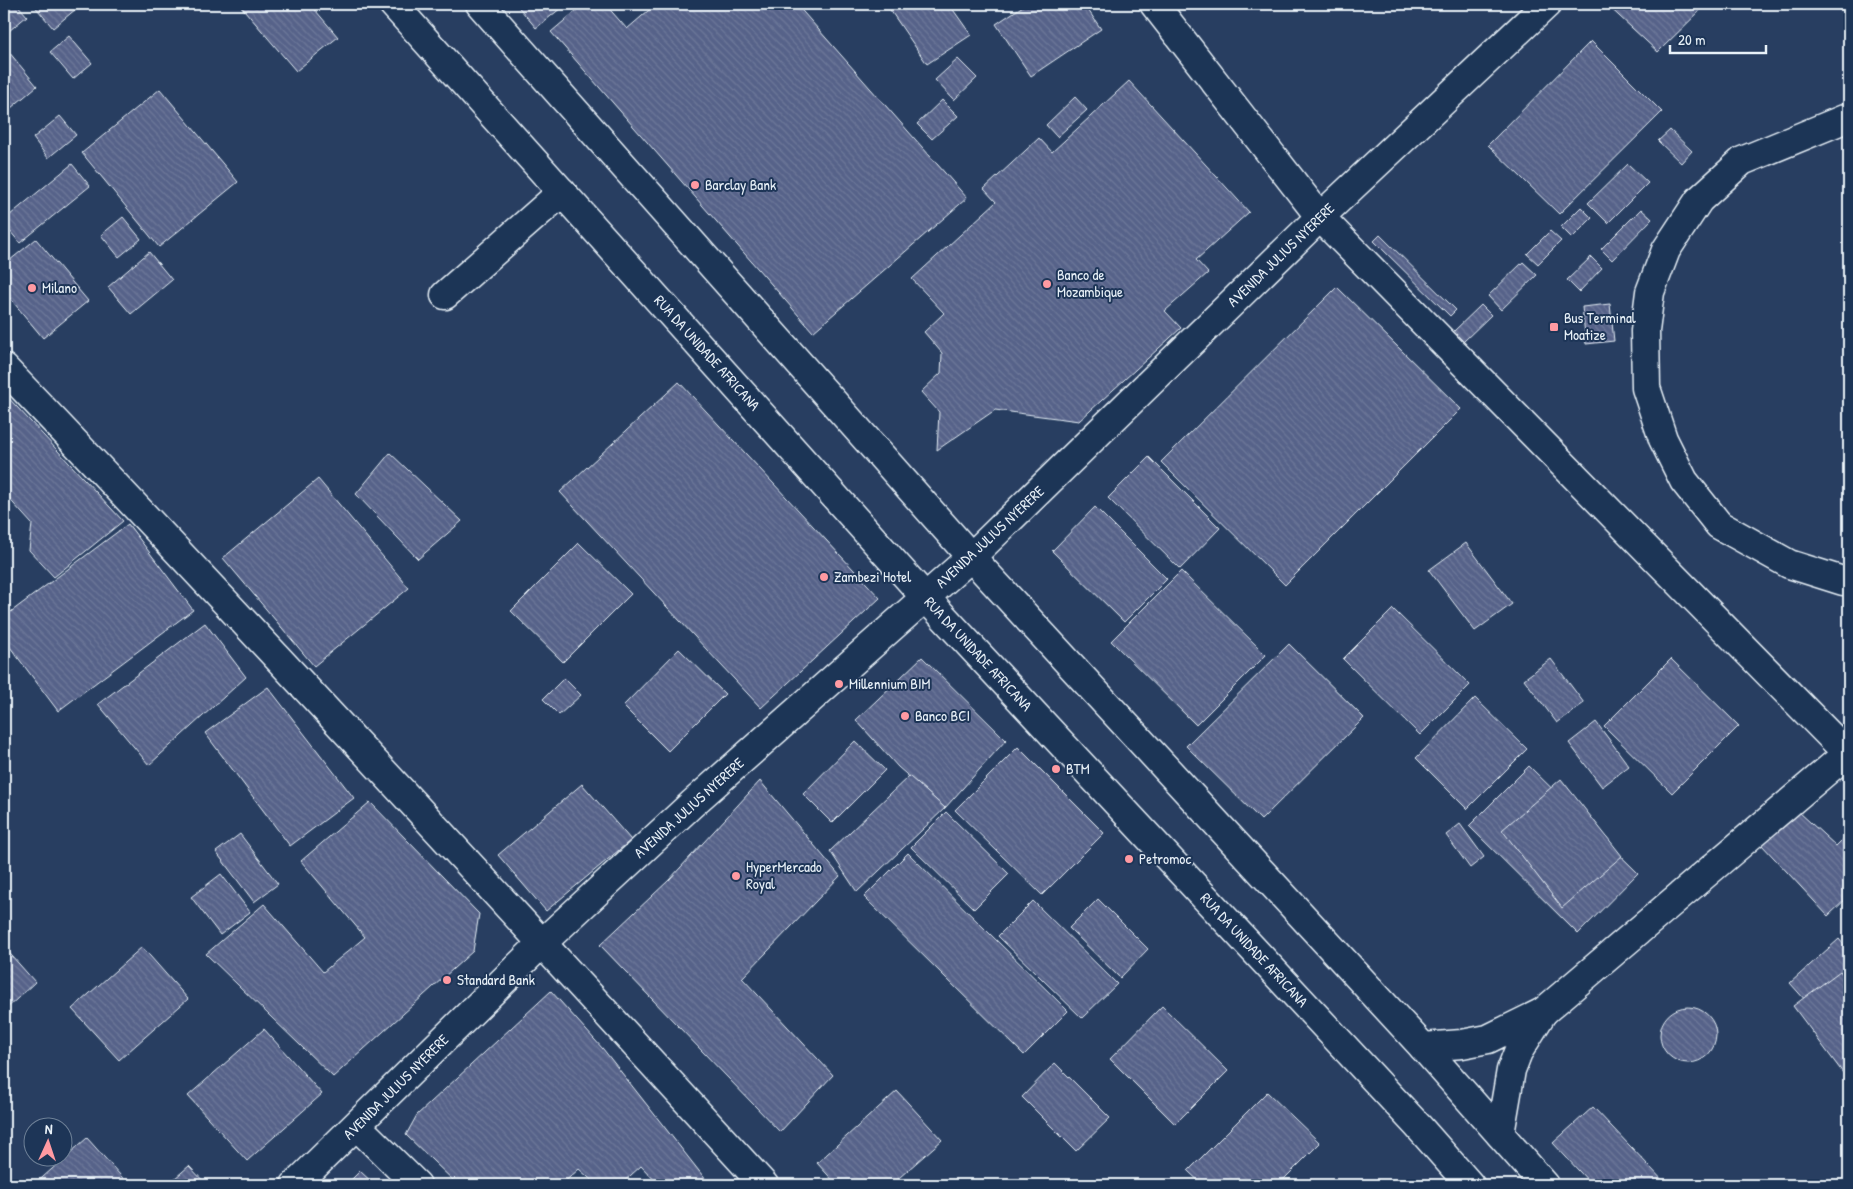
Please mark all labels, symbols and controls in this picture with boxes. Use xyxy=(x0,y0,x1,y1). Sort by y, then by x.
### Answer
scale bar xyxy=(1670,22,1767,54)
text: 20 m xyxy=(1678,29,1705,50)
place label: Barclay Bank xyxy=(705,174,776,195)
marker: Barclay Bank xyxy=(689,179,701,191)
street label: AVENIDA JULIUS NYERERE xyxy=(1222,198,1339,311)
place label: Banco de Mozambique xyxy=(1057,264,1123,302)
place label: Milano xyxy=(42,277,77,298)
marker: Banco de Mozambique xyxy=(1041,278,1053,290)
marker: Milano xyxy=(26,282,38,294)
street label: RUA DA UNIDADE AFRICANA xyxy=(650,290,766,416)
place label: Bus Terminal Moatize xyxy=(1564,307,1636,345)
marker: Bus Terminal Moatize xyxy=(1548,321,1560,333)
street label: AVENIDA JULIUS NYERERE xyxy=(931,480,1049,593)
place label: Zambezi Hotel xyxy=(834,566,911,587)
marker: Zambezi Hotel xyxy=(818,571,830,583)
street label: RUA DA UNIDADE AFRICANA xyxy=(920,592,1037,716)
place label: Millennium BIM xyxy=(849,673,930,694)
marker: Millennium BIM xyxy=(833,678,845,690)
place label: Banco BCI xyxy=(915,705,970,726)
marker: Banco BCI xyxy=(899,710,911,722)
street label: AVENIDA JULIUS NYERERE xyxy=(629,752,748,863)
place label: BTM xyxy=(1066,758,1090,779)
marker: BTM xyxy=(1050,763,1062,775)
place label: Petromoc xyxy=(1139,848,1191,869)
marker: Petromoc xyxy=(1123,853,1135,865)
place label: HyperMercado Royal xyxy=(746,856,822,894)
marker: HyperMercado Royal xyxy=(730,870,742,882)
street label: RUA DA UNIDADE AFRICANA xyxy=(1196,888,1313,1012)
place label: Standard Bank xyxy=(457,969,535,990)
marker: Standard Bank xyxy=(441,974,453,986)
street label: AVENIDA JULIUS NYERERE xyxy=(338,1029,453,1144)
north arrow xyxy=(22,1116,72,1166)
text: N xyxy=(44,1119,53,1138)

